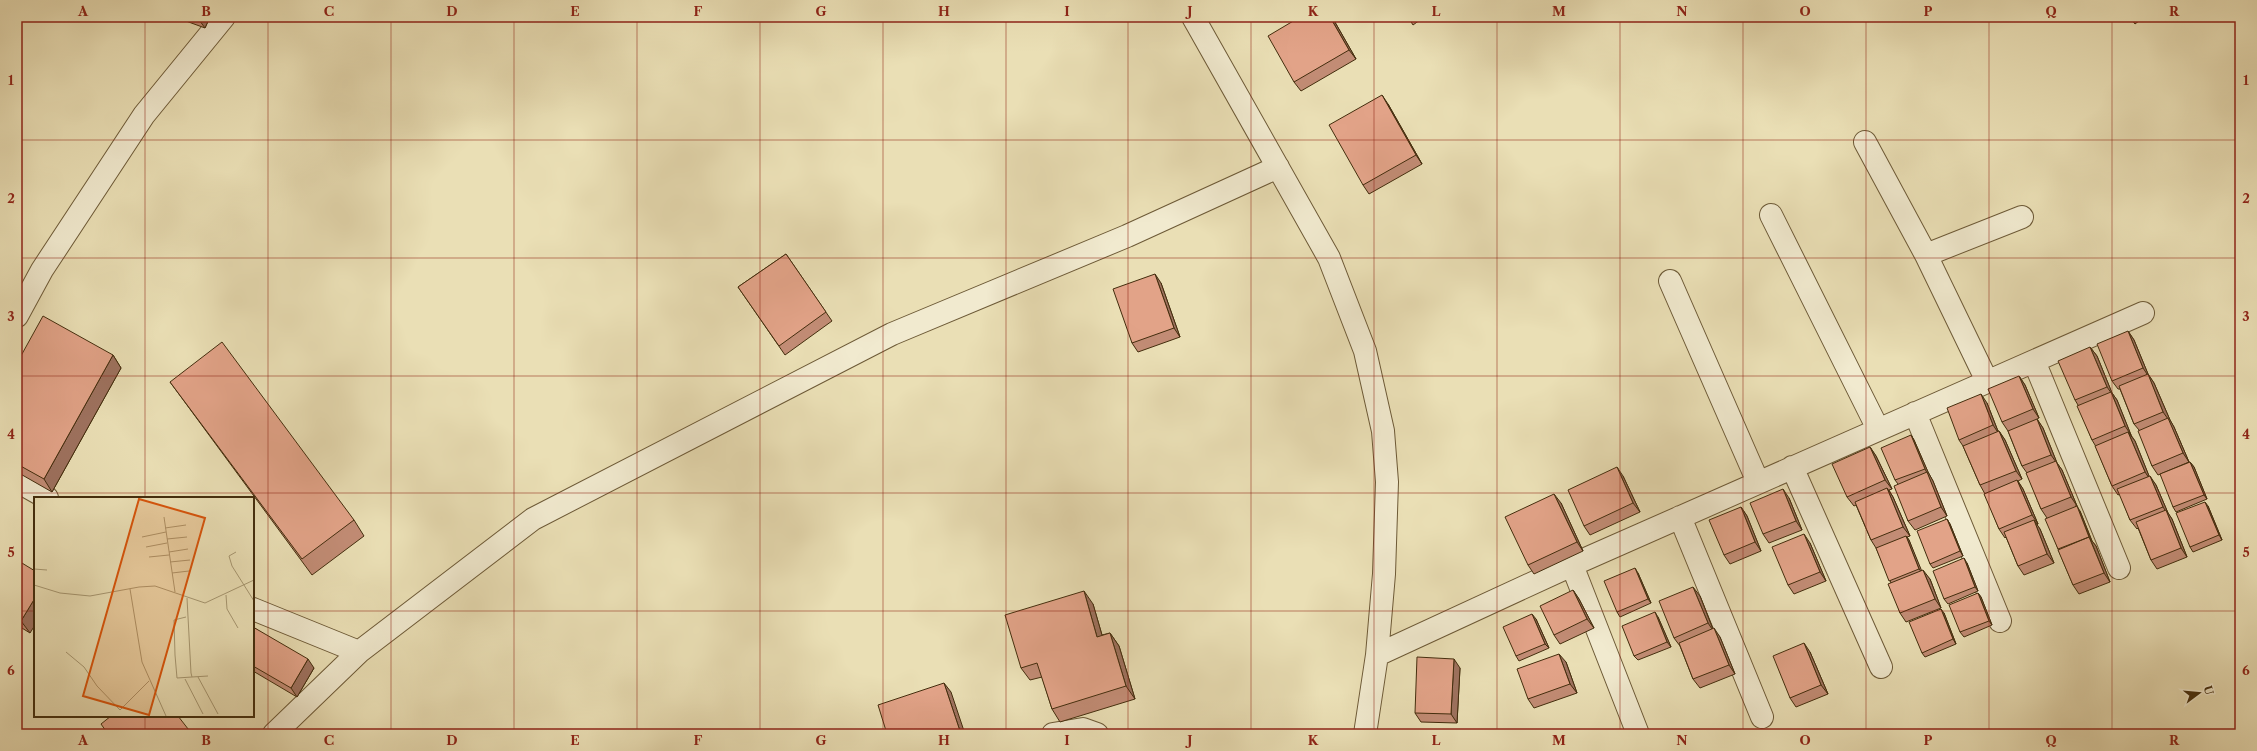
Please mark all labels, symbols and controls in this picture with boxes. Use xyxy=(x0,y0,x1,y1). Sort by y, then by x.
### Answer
text: A xyxy=(77,3,89,19)
text: B xyxy=(201,3,211,19)
text: C xyxy=(324,3,334,19)
text: D xyxy=(446,3,458,19)
text: E xyxy=(570,3,580,19)
text: F xyxy=(694,3,703,19)
text: G xyxy=(815,3,827,19)
text: H xyxy=(938,3,950,19)
text: I xyxy=(1064,3,1070,19)
text: J xyxy=(1185,3,1193,19)
text: K xyxy=(1308,3,1319,19)
text: L xyxy=(1432,3,1441,19)
text: M xyxy=(1552,3,1566,19)
text: N xyxy=(1676,3,1688,19)
text: O xyxy=(1799,3,1811,19)
text: P xyxy=(1924,3,1933,19)
text: Q xyxy=(2045,3,2057,19)
text: R xyxy=(2169,3,2180,19)
text: 1 xyxy=(8,72,14,88)
text: 1 xyxy=(2243,72,2249,88)
text: 2 xyxy=(7,190,15,206)
text: 2 xyxy=(2242,190,2250,206)
text: 3 xyxy=(7,308,15,324)
text: 3 xyxy=(2242,308,2250,324)
text: 4 xyxy=(7,426,15,442)
text: 4 xyxy=(2242,426,2250,442)
inset map xyxy=(34,497,254,717)
text: 5 xyxy=(7,544,15,560)
text: 5 xyxy=(2242,544,2250,560)
text: 6 xyxy=(7,662,15,678)
text: 6 xyxy=(2242,662,2250,678)
north arrow xyxy=(2179,673,2219,713)
text: U xyxy=(2201,684,2217,697)
text: A xyxy=(77,732,89,748)
text: B xyxy=(201,732,211,748)
text: C xyxy=(324,732,334,748)
text: D xyxy=(446,732,458,748)
text: E xyxy=(570,732,580,748)
text: F xyxy=(694,732,703,748)
text: G xyxy=(815,732,827,748)
text: H xyxy=(938,732,950,748)
text: I xyxy=(1064,732,1070,748)
text: J xyxy=(1185,732,1193,748)
text: K xyxy=(1308,732,1319,748)
text: L xyxy=(1432,732,1441,748)
text: M xyxy=(1552,732,1566,748)
text: N xyxy=(1676,732,1688,748)
text: O xyxy=(1799,732,1811,748)
text: P xyxy=(1924,732,1933,748)
text: Q xyxy=(2045,732,2057,748)
text: R xyxy=(2169,732,2180,748)

